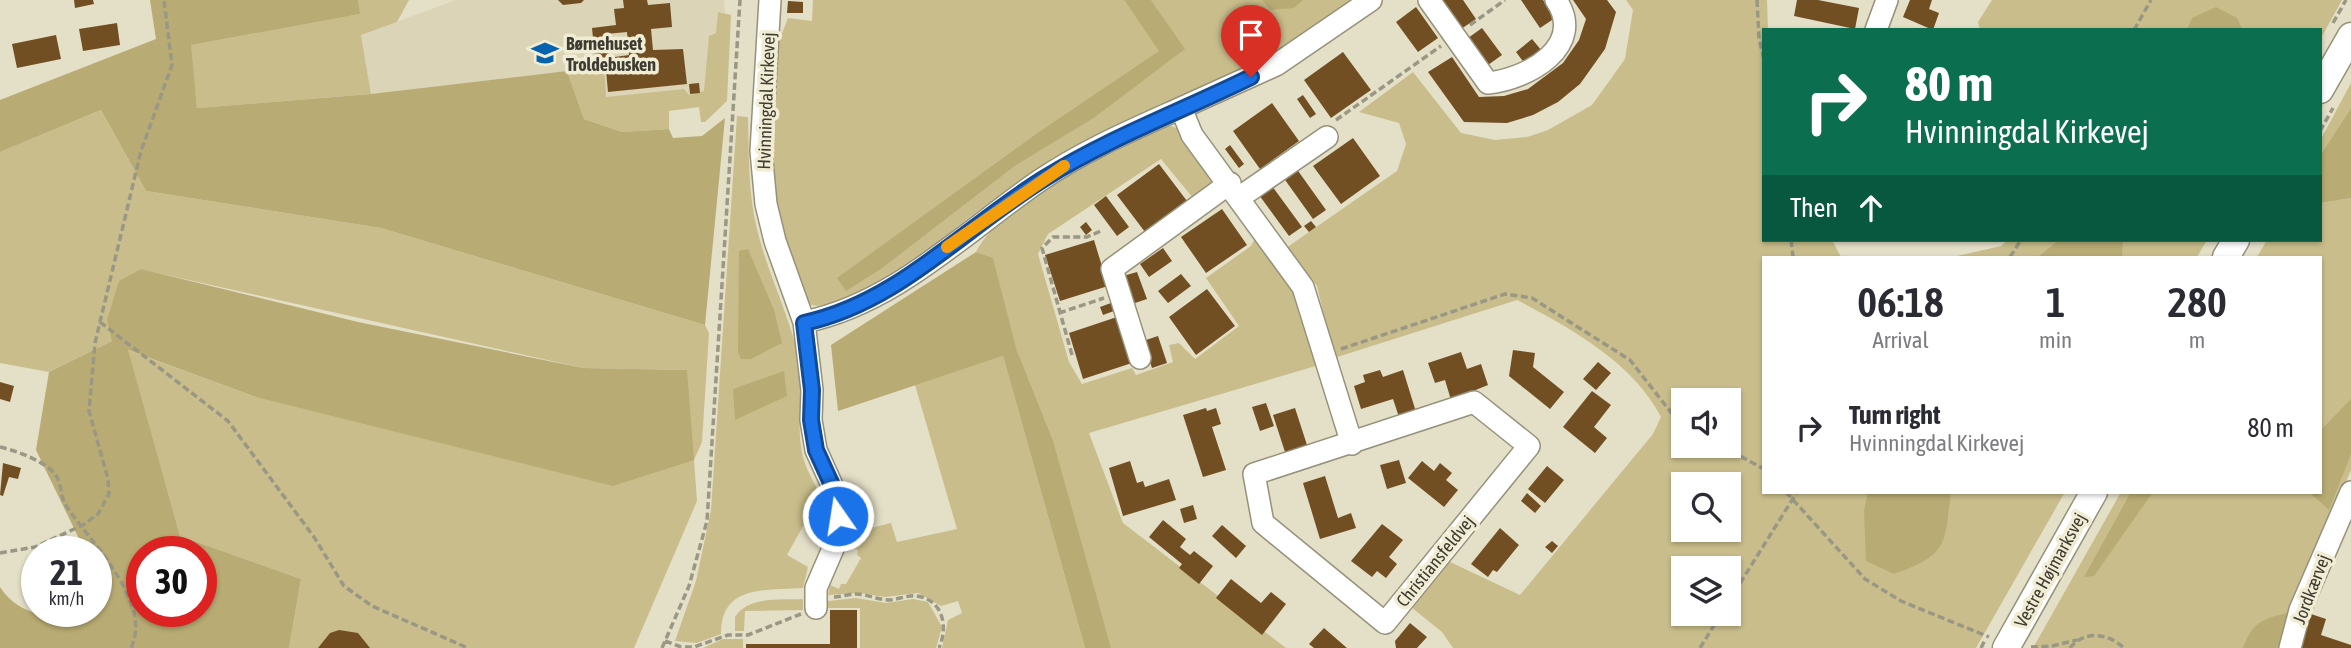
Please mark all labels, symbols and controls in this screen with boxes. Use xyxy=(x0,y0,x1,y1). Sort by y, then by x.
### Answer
pin xyxy=(1221,5,1281,77)
icon: arrive xyxy=(1232,16,1270,54)
street label: Hvinningdal Kirkevej xyxy=(753,32,779,170)
place label: Børnehuset Troldebusken xyxy=(566,33,656,75)
school or university icon: Børnehuset Troldebusken xyxy=(530,38,560,68)
text: 80 m xyxy=(1905,55,1993,111)
icon: right xyxy=(1790,56,1881,147)
text: Hvinningdal Kirkevej xyxy=(1905,113,2149,150)
icon: ahead xyxy=(1852,189,1890,227)
text: Then xyxy=(1790,193,1838,223)
text: 06:18 xyxy=(1857,278,1944,326)
text: 1 xyxy=(2046,278,2065,326)
text: 280 xyxy=(2167,278,2227,326)
text: Arrival xyxy=(1872,327,1929,353)
text: min xyxy=(2039,327,2072,353)
text: m xyxy=(2189,327,2205,353)
map controls xyxy=(1671,388,1741,626)
button: sound xyxy=(1671,388,1741,458)
text: Turn right xyxy=(1849,400,1940,430)
icon: right xyxy=(1790,409,1828,447)
text: 80 m xyxy=(2247,413,2294,443)
text: Hvinningdal Kirkevej xyxy=(1849,430,2024,456)
button: search xyxy=(1671,472,1741,542)
position arrow xyxy=(801,479,875,553)
street label: Vestre Højmarksvej xyxy=(2010,509,2090,631)
street label: Christiansfeldvej xyxy=(1392,511,1478,611)
speed limit sign: 30 xyxy=(126,536,217,627)
street label: Jordkærvej xyxy=(2288,551,2334,627)
text: 21 xyxy=(50,552,83,592)
button: layers xyxy=(1671,556,1741,626)
text: km/h xyxy=(49,588,84,609)

